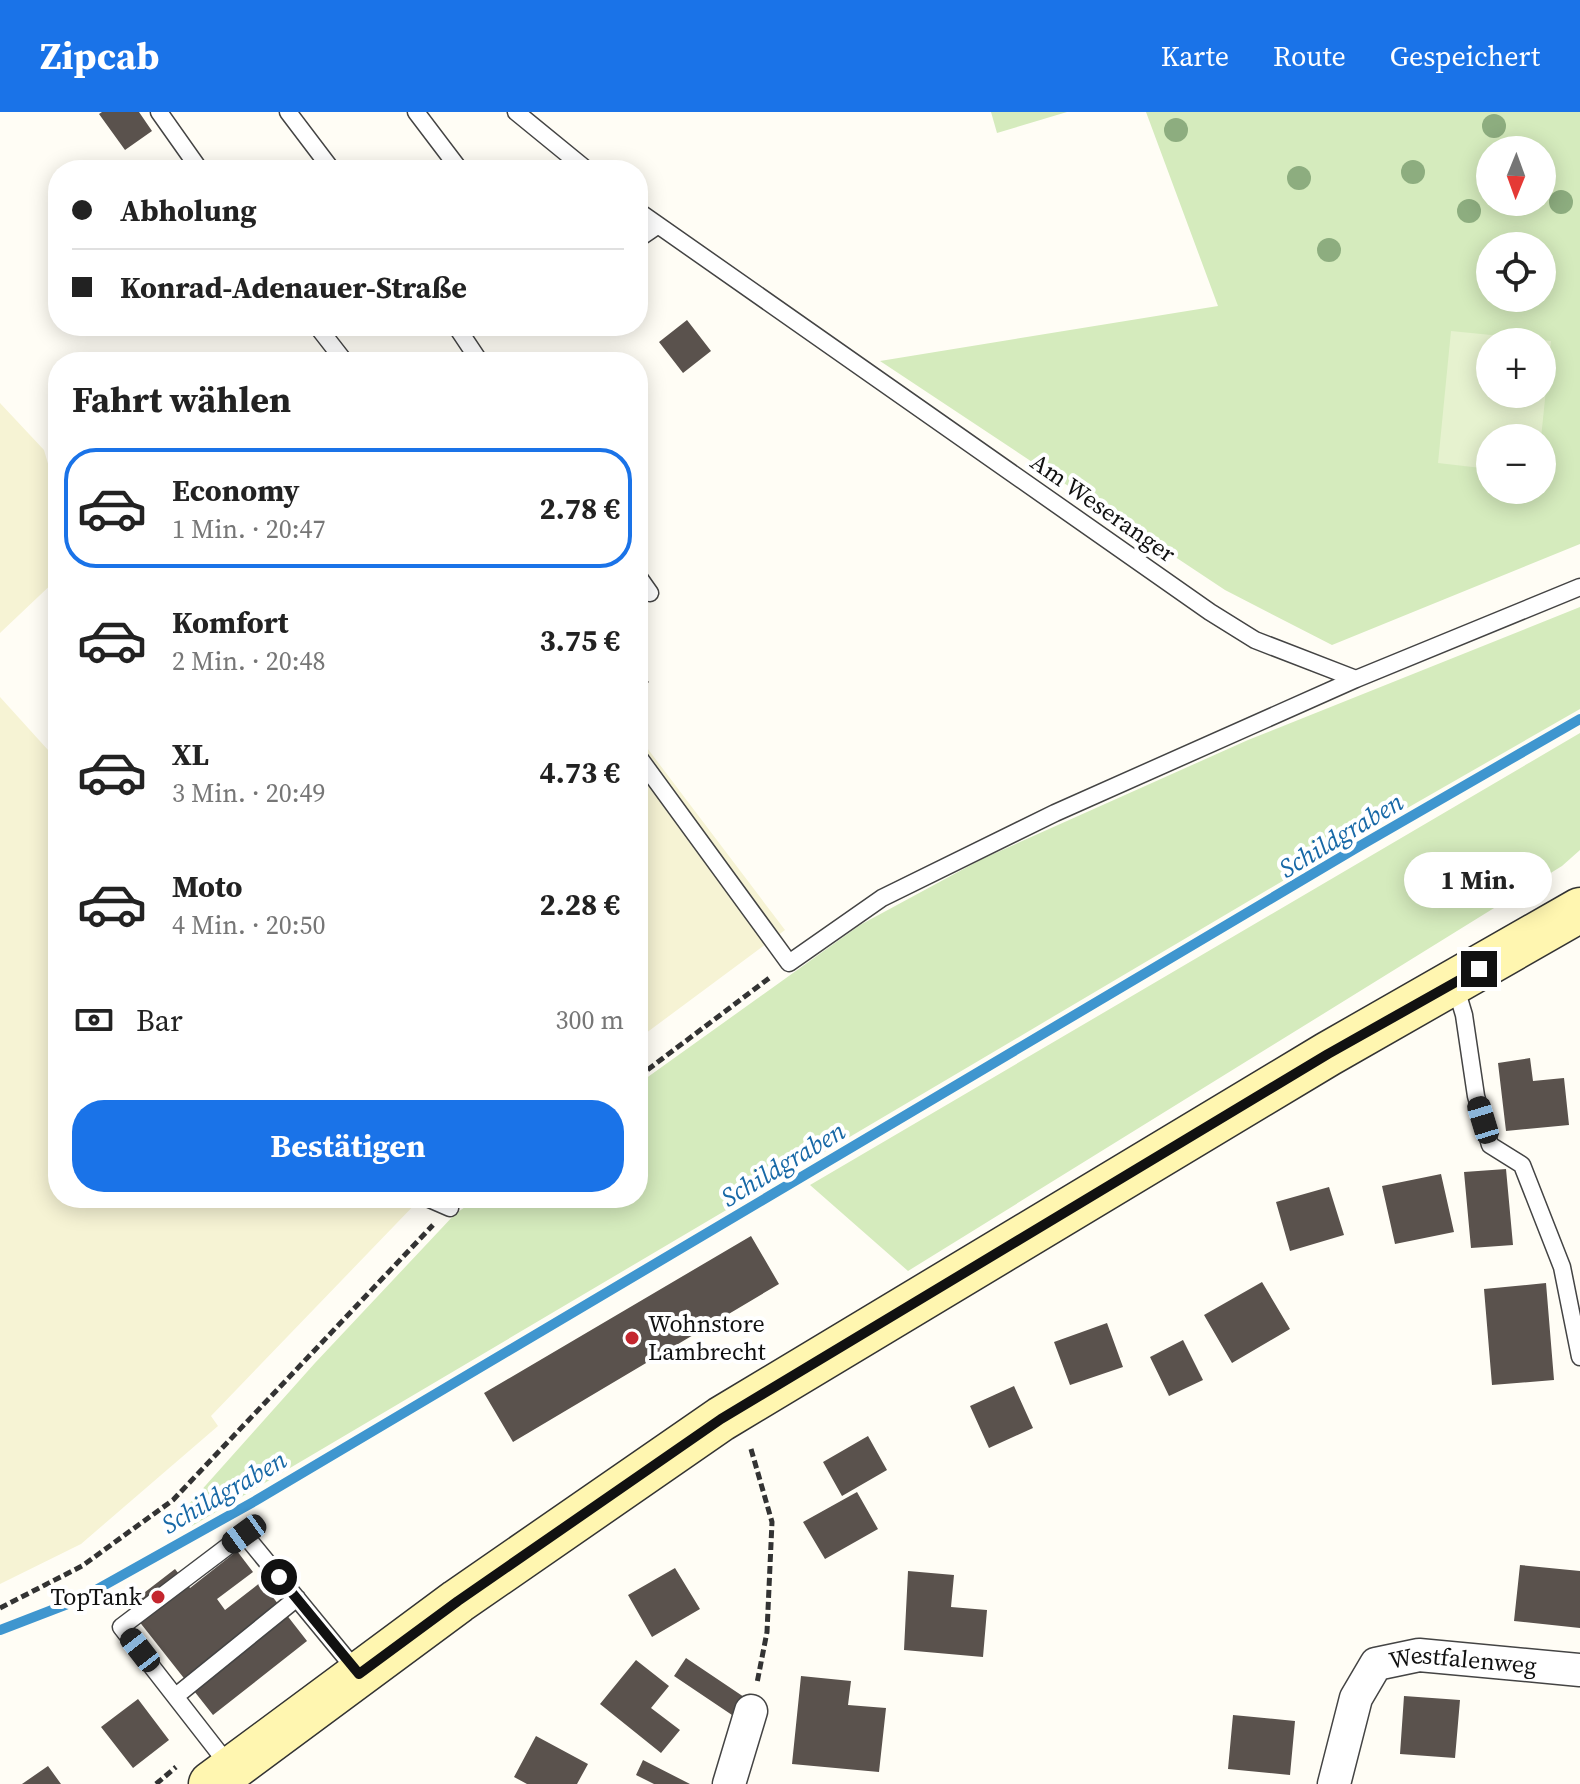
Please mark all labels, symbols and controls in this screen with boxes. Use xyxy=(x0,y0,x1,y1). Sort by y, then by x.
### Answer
text: Zipcab xyxy=(40,30,159,82)
text: Karte xyxy=(1161,37,1229,75)
text: Route xyxy=(1273,37,1346,75)
text: Gespeichert xyxy=(1390,37,1540,75)
north arrow xyxy=(1476,136,1556,216)
map controls xyxy=(1476,136,1556,504)
text: Abholung xyxy=(120,190,256,231)
button: locate xyxy=(1476,232,1556,312)
text: Konrad-Adenauer-Straße xyxy=(120,267,467,308)
button: + xyxy=(1476,328,1556,408)
text: Fahrt wählen xyxy=(72,375,291,424)
button: − xyxy=(1476,424,1556,504)
street label: Am Weseranger xyxy=(1024,445,1182,570)
text: Economy xyxy=(172,470,300,511)
icon: car xyxy=(76,472,148,544)
text: 2.78 € xyxy=(540,488,620,529)
text: 1 Min. · 20:47 xyxy=(172,511,326,547)
text: Komfort xyxy=(172,602,289,643)
icon: car xyxy=(76,604,148,676)
text: 3.75 € xyxy=(540,620,620,661)
text: 2 Min. · 20:48 xyxy=(172,643,326,679)
text: XL xyxy=(172,734,209,775)
icon: car xyxy=(76,736,148,808)
text: 4.73 € xyxy=(540,752,620,793)
text: 3 Min. · 20:49 xyxy=(172,775,326,811)
water label: Schildgraben xyxy=(1272,784,1410,886)
callout: 1 Min. xyxy=(1405,853,1553,909)
text: 1 Min. xyxy=(1441,862,1515,898)
text: Moto xyxy=(172,866,243,907)
icon: car xyxy=(76,868,148,940)
text: 2.28 € xyxy=(540,884,620,925)
text: 4 Min. · 20:50 xyxy=(172,907,326,943)
route end xyxy=(1461,951,1497,987)
icon: cash xyxy=(72,998,116,1042)
text: Bar xyxy=(136,1000,183,1041)
text: 300 m xyxy=(556,1002,624,1038)
car xyxy=(1465,1094,1501,1146)
button: Bestätigen xyxy=(72,1100,624,1192)
water label: Schildgraben xyxy=(714,1113,852,1215)
place label: Wohnstore Lambrecht xyxy=(648,1307,766,1368)
marker: Wohnstore Lambrecht xyxy=(623,1329,641,1347)
water label: Schildgraben xyxy=(155,1441,294,1542)
car xyxy=(218,1510,270,1558)
route start xyxy=(261,1559,297,1595)
place label: TopTank xyxy=(50,1580,143,1613)
marker: TopTank xyxy=(149,1588,167,1606)
car xyxy=(116,1624,164,1676)
street label: Westfalenweg xyxy=(1386,1638,1538,1682)

